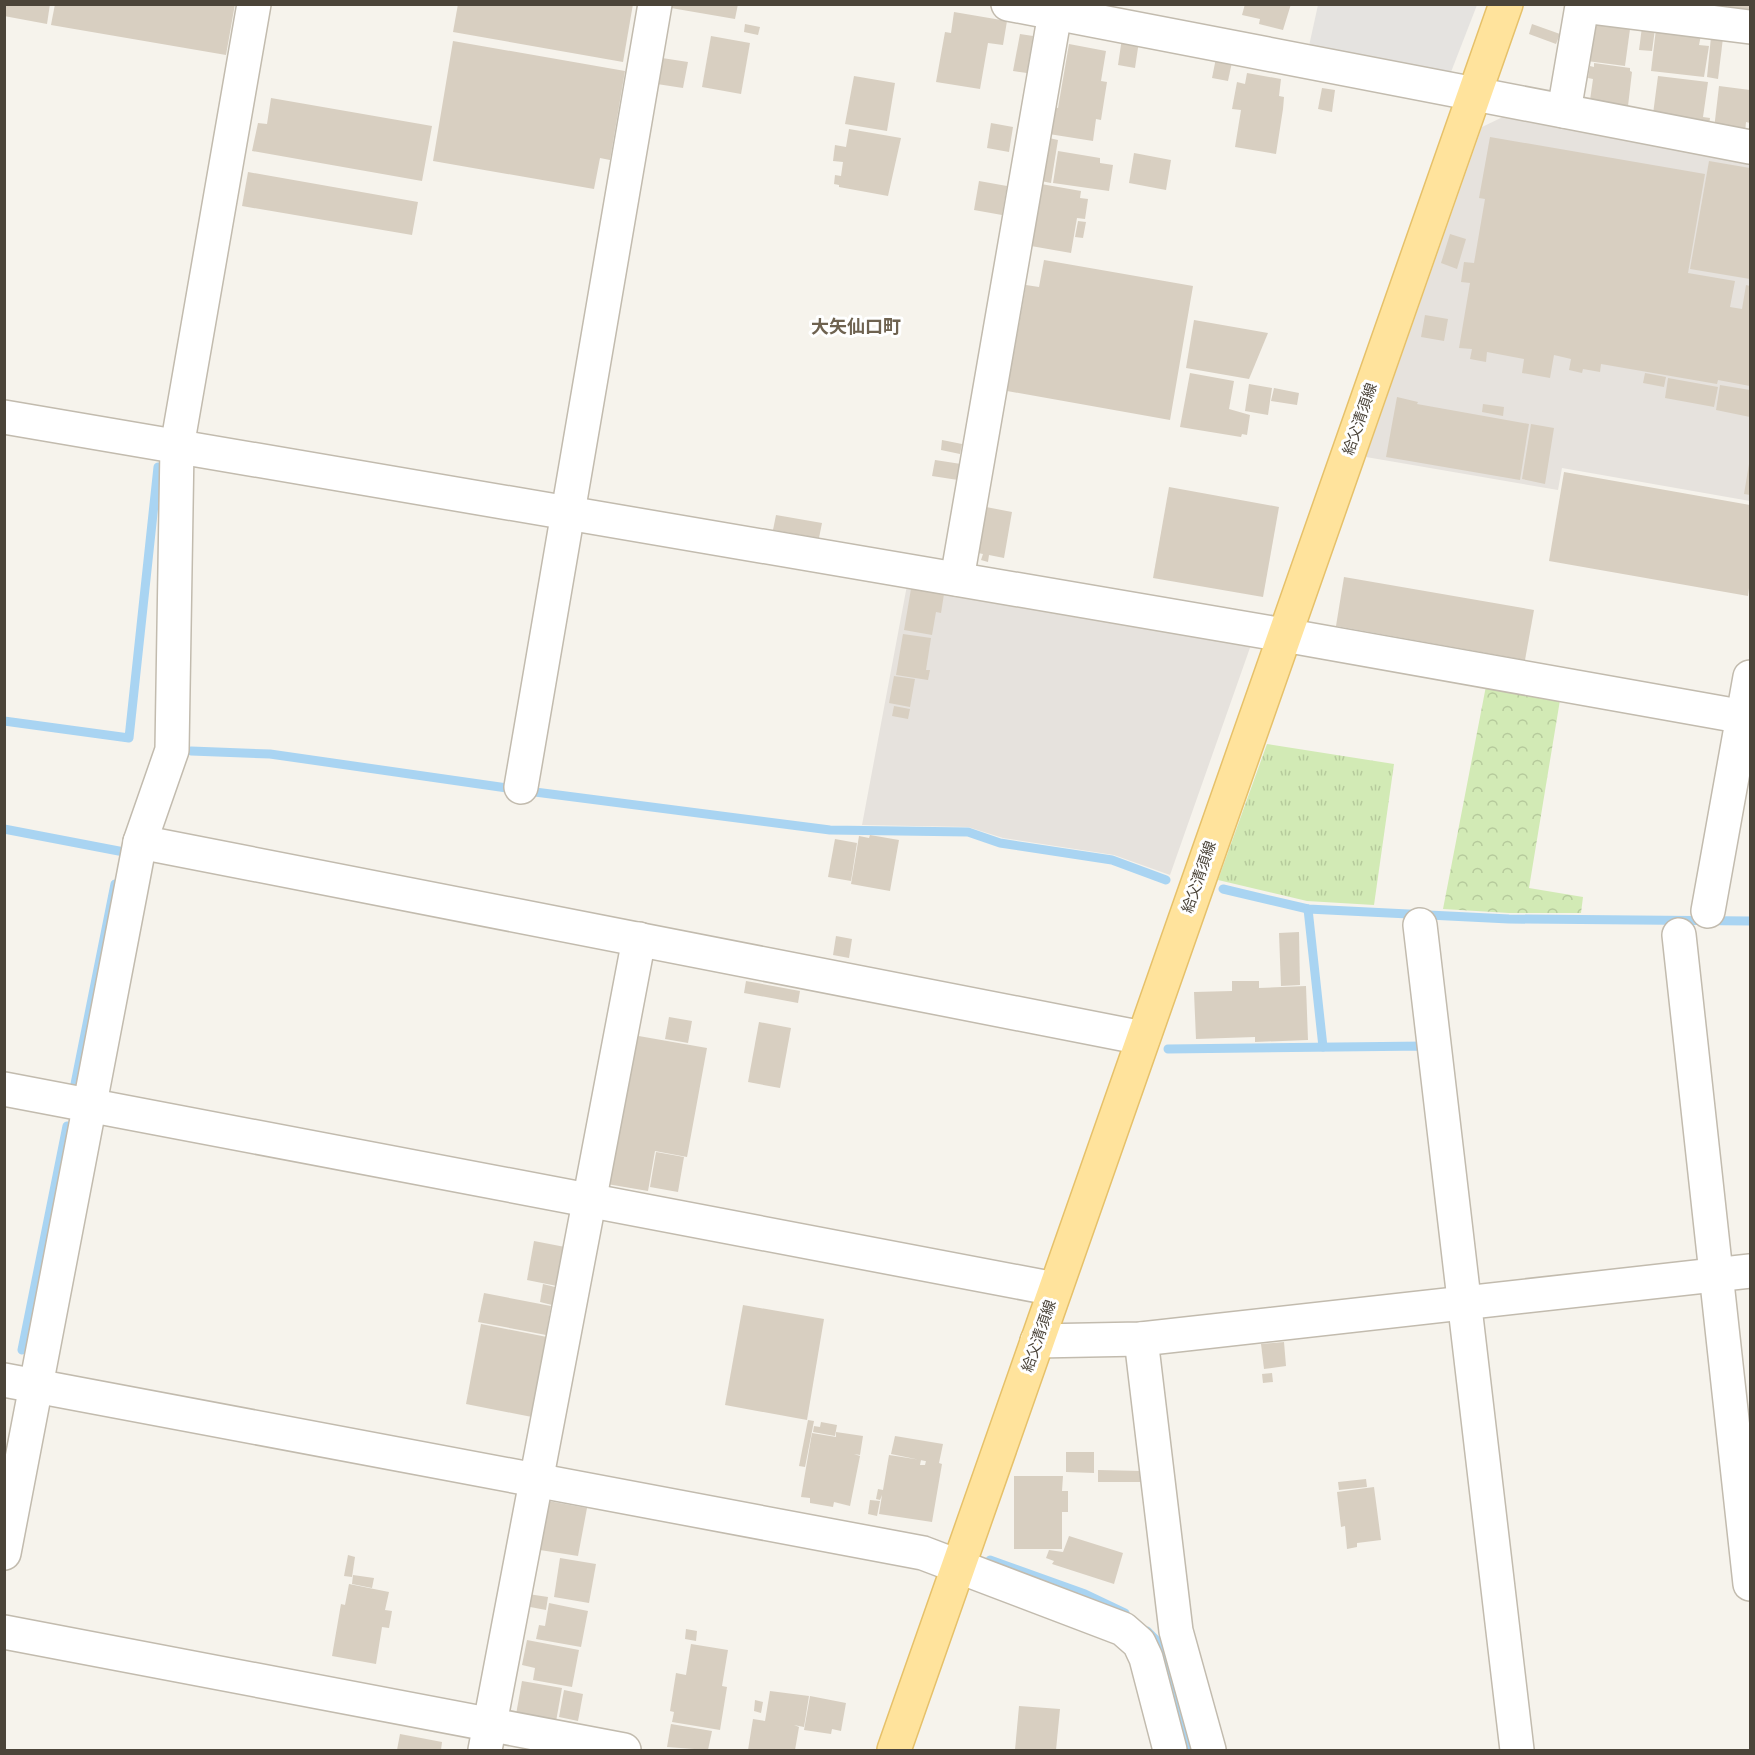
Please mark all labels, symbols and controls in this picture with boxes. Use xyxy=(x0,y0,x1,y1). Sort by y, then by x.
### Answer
district label: 大矢仙口町 xyxy=(811,316,901,337)
street label: 給父清須線 xyxy=(1339,381,1381,457)
street label: 給父清須線 xyxy=(1178,839,1220,915)
street label: 給父清須線 xyxy=(1018,1298,1060,1374)

